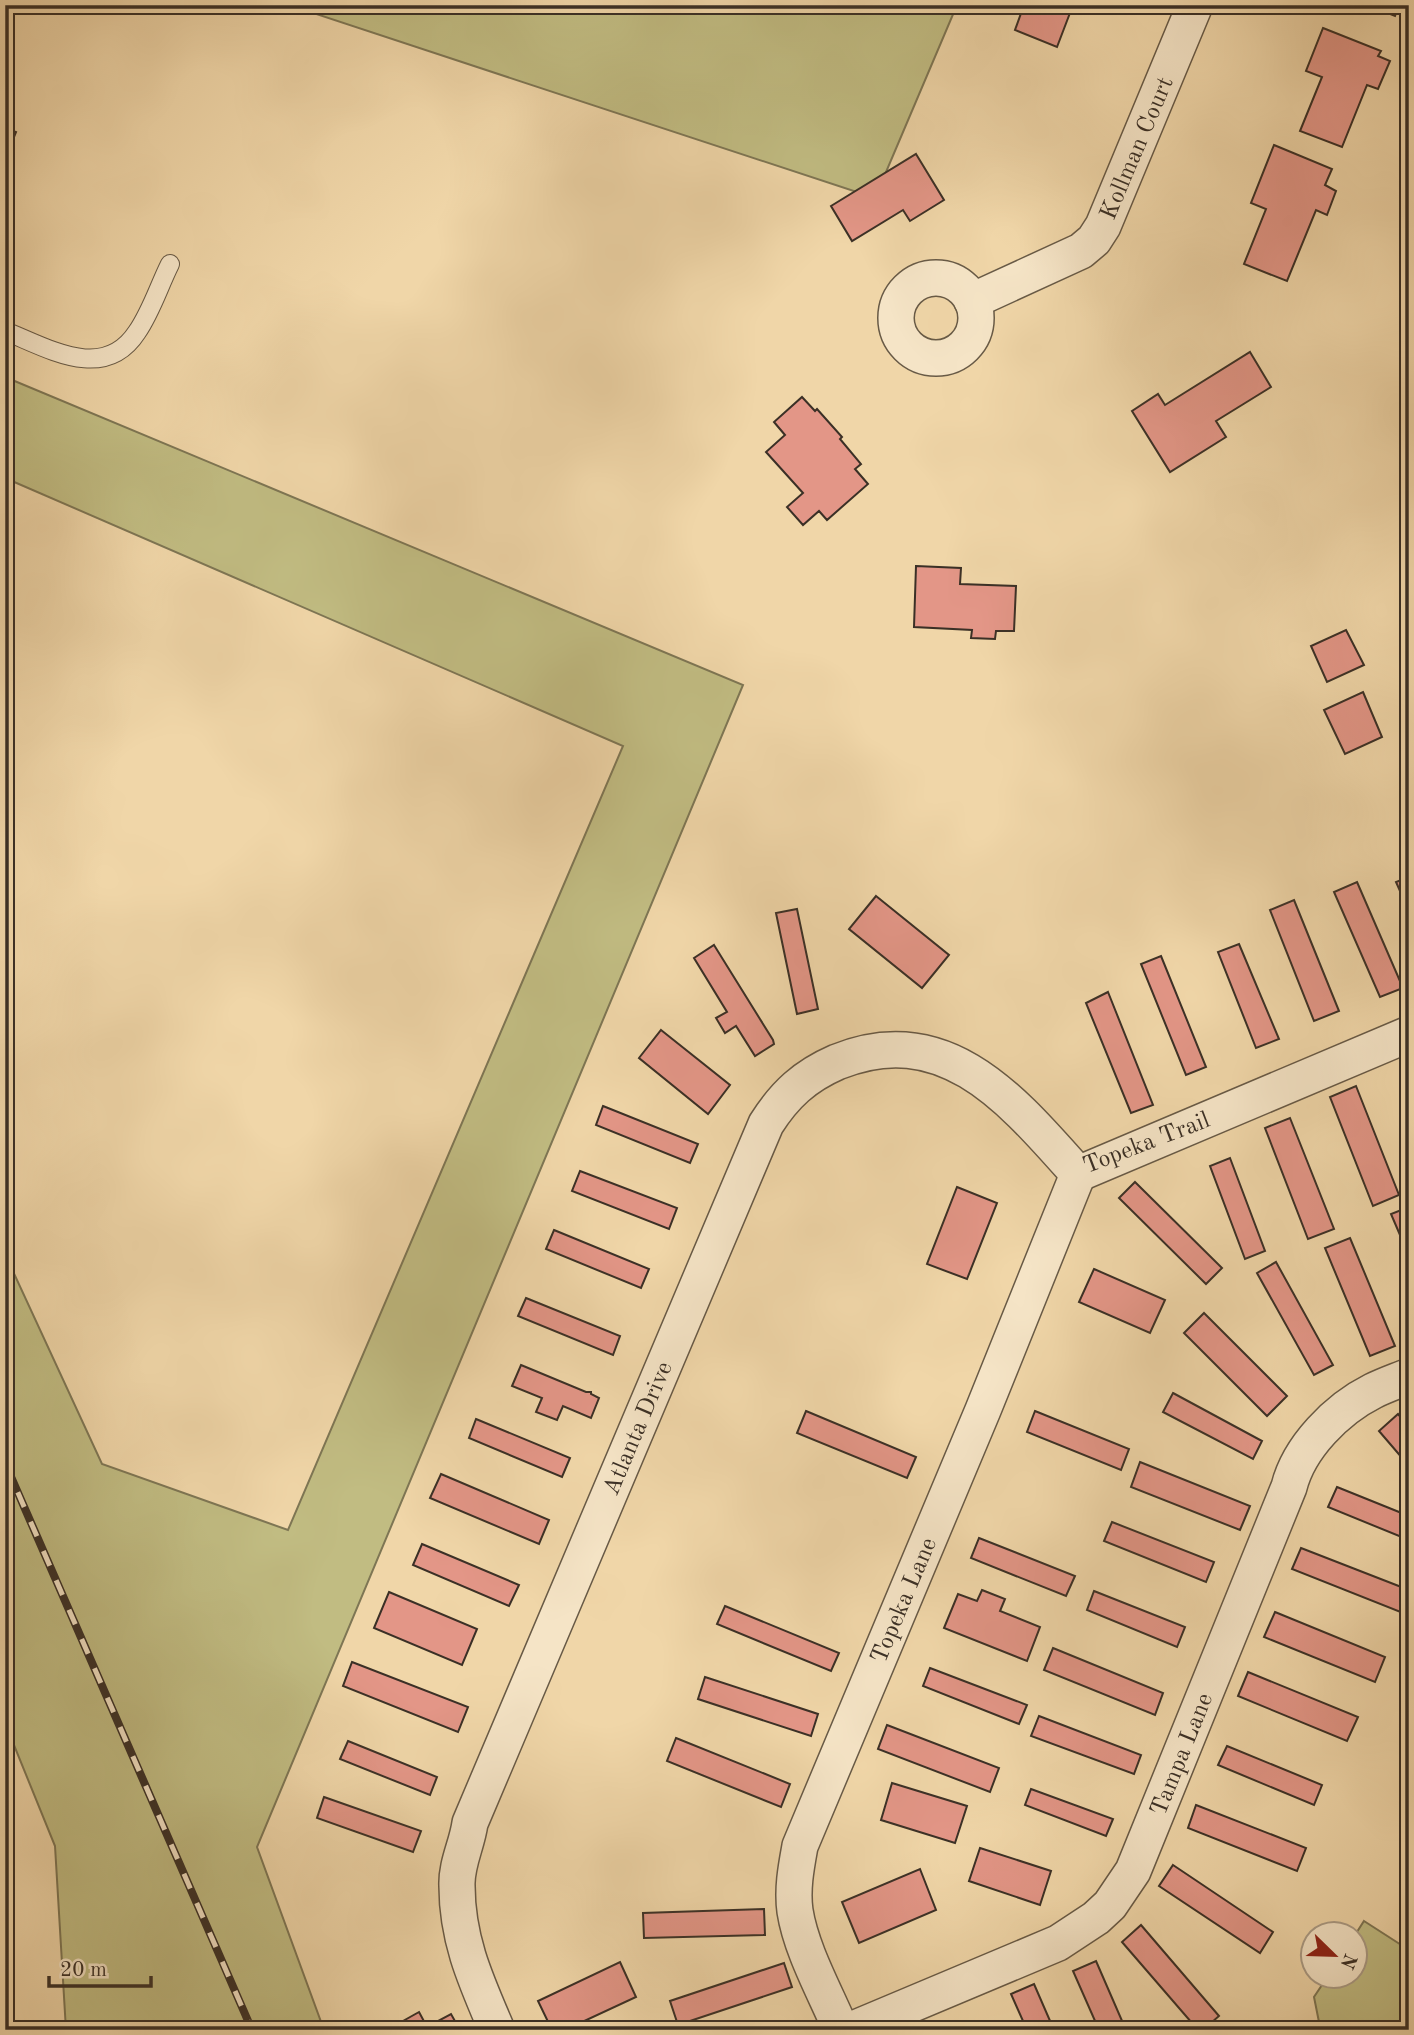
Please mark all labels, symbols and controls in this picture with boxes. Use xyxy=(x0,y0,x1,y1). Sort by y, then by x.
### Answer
street label: Kollman Court xyxy=(1097,74,1179,224)
street label: Topeka Trail xyxy=(1080,1109,1213,1179)
street label: Atlanta Drive xyxy=(600,1358,678,1499)
street label: Topeka Lane xyxy=(868,1534,942,1667)
street label: Tampa Lane xyxy=(1147,1690,1218,1819)
north arrow xyxy=(1298,1920,1368,1990)
scale bar xyxy=(49,1944,150,1988)
text: N xyxy=(1336,1950,1359,1971)
text: 20 m xyxy=(60,1960,107,1981)

